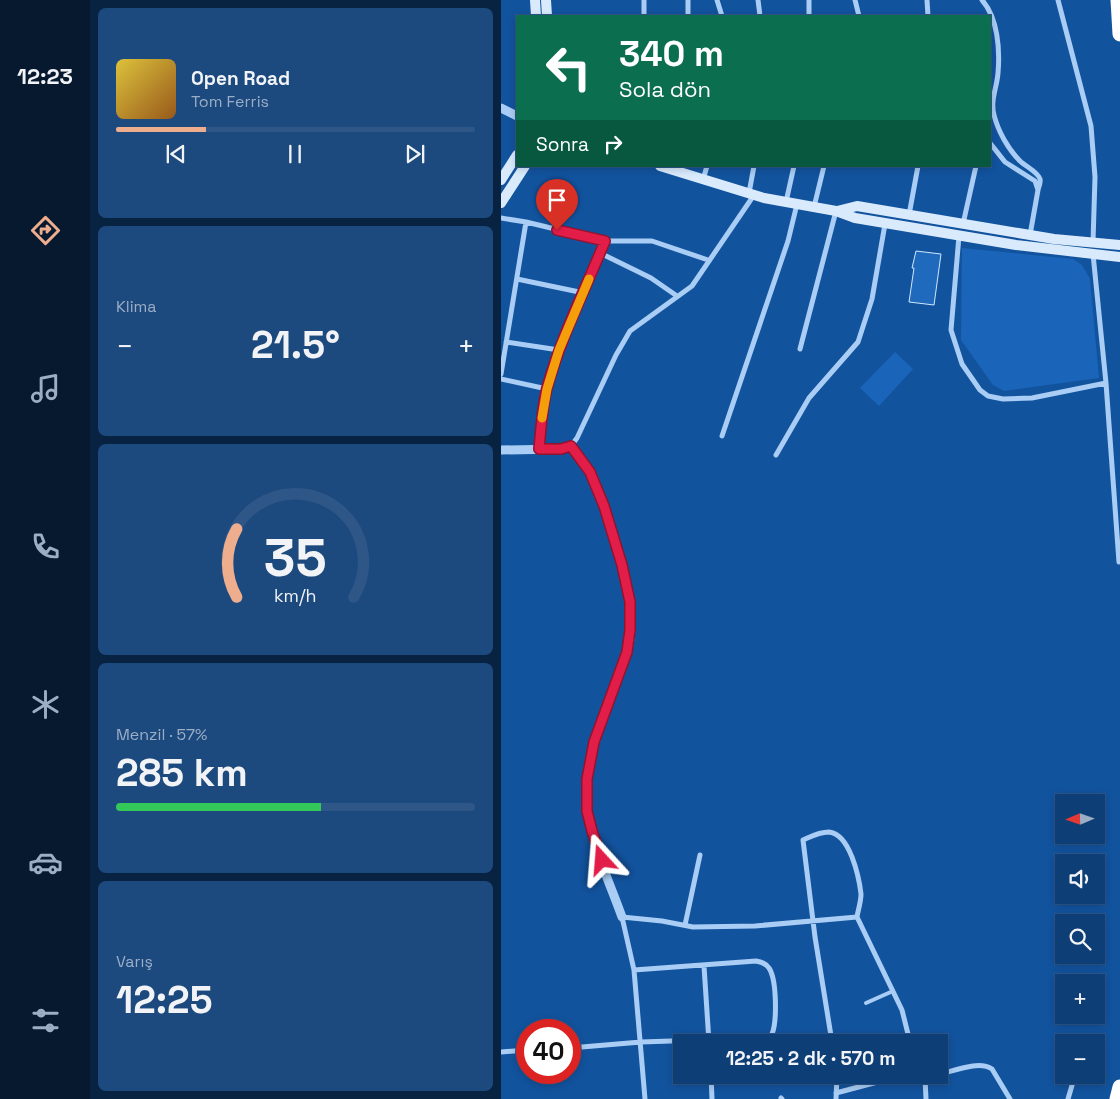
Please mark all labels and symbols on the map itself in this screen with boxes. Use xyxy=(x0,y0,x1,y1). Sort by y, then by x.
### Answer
pin xyxy=(536,179,578,230)
north arrow xyxy=(1055,794,1105,844)
position arrow xyxy=(575,833,627,885)
speed limit sign: 40 xyxy=(516,1019,581,1084)

